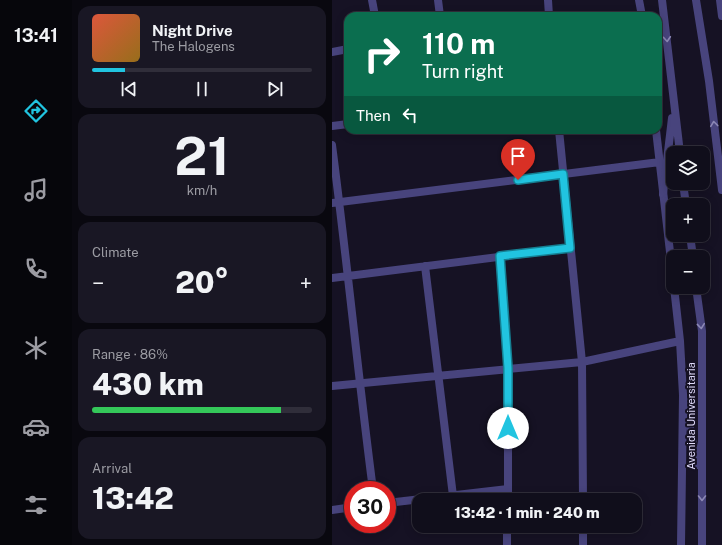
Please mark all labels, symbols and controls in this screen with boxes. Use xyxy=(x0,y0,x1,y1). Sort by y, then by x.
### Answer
text: Night Drive xyxy=(152,22,233,39)
text: 13:41 xyxy=(14,25,58,46)
text: 110 m xyxy=(422,27,495,60)
icon: right xyxy=(356,28,408,80)
one-way arrow xyxy=(662,36,671,42)
text: The Halogens xyxy=(152,39,235,54)
text: Turn right xyxy=(422,61,504,82)
icon: previous xyxy=(118,78,140,100)
icon: pause xyxy=(191,78,213,100)
icon: next xyxy=(264,78,286,100)
icon: directions xyxy=(22,97,50,125)
icon: left xyxy=(399,104,421,126)
text: Then xyxy=(356,107,391,124)
one-way arrow xyxy=(710,121,719,127)
text: 21 xyxy=(174,126,230,187)
pin xyxy=(501,139,535,180)
icon: arrive xyxy=(507,145,529,167)
map controls xyxy=(666,146,710,294)
button: layers xyxy=(666,146,710,190)
icon: music xyxy=(22,176,50,204)
text: km/h xyxy=(187,183,217,198)
button: + xyxy=(666,198,710,242)
text: Climate xyxy=(92,245,139,260)
button: − xyxy=(666,250,710,294)
icon: phone xyxy=(22,255,50,283)
text: 20° xyxy=(175,264,229,300)
text: − xyxy=(92,270,104,296)
text: + xyxy=(300,270,312,296)
one-way arrow xyxy=(696,323,705,329)
icon: climate xyxy=(22,334,50,362)
text: Range · 86% xyxy=(92,347,168,362)
street label: Avenida Universitaria xyxy=(685,362,697,470)
text: 430 km xyxy=(92,366,204,402)
position arrow xyxy=(487,407,529,449)
icon: car xyxy=(22,413,50,441)
text: Arrival xyxy=(92,461,132,476)
text: 13:42 xyxy=(92,480,174,516)
speed limit sign: 30 xyxy=(344,481,396,533)
icon: filters xyxy=(22,491,50,519)
one-way arrow xyxy=(698,495,706,501)
text: 13:42 · 1 min · 240 m xyxy=(454,504,600,521)

